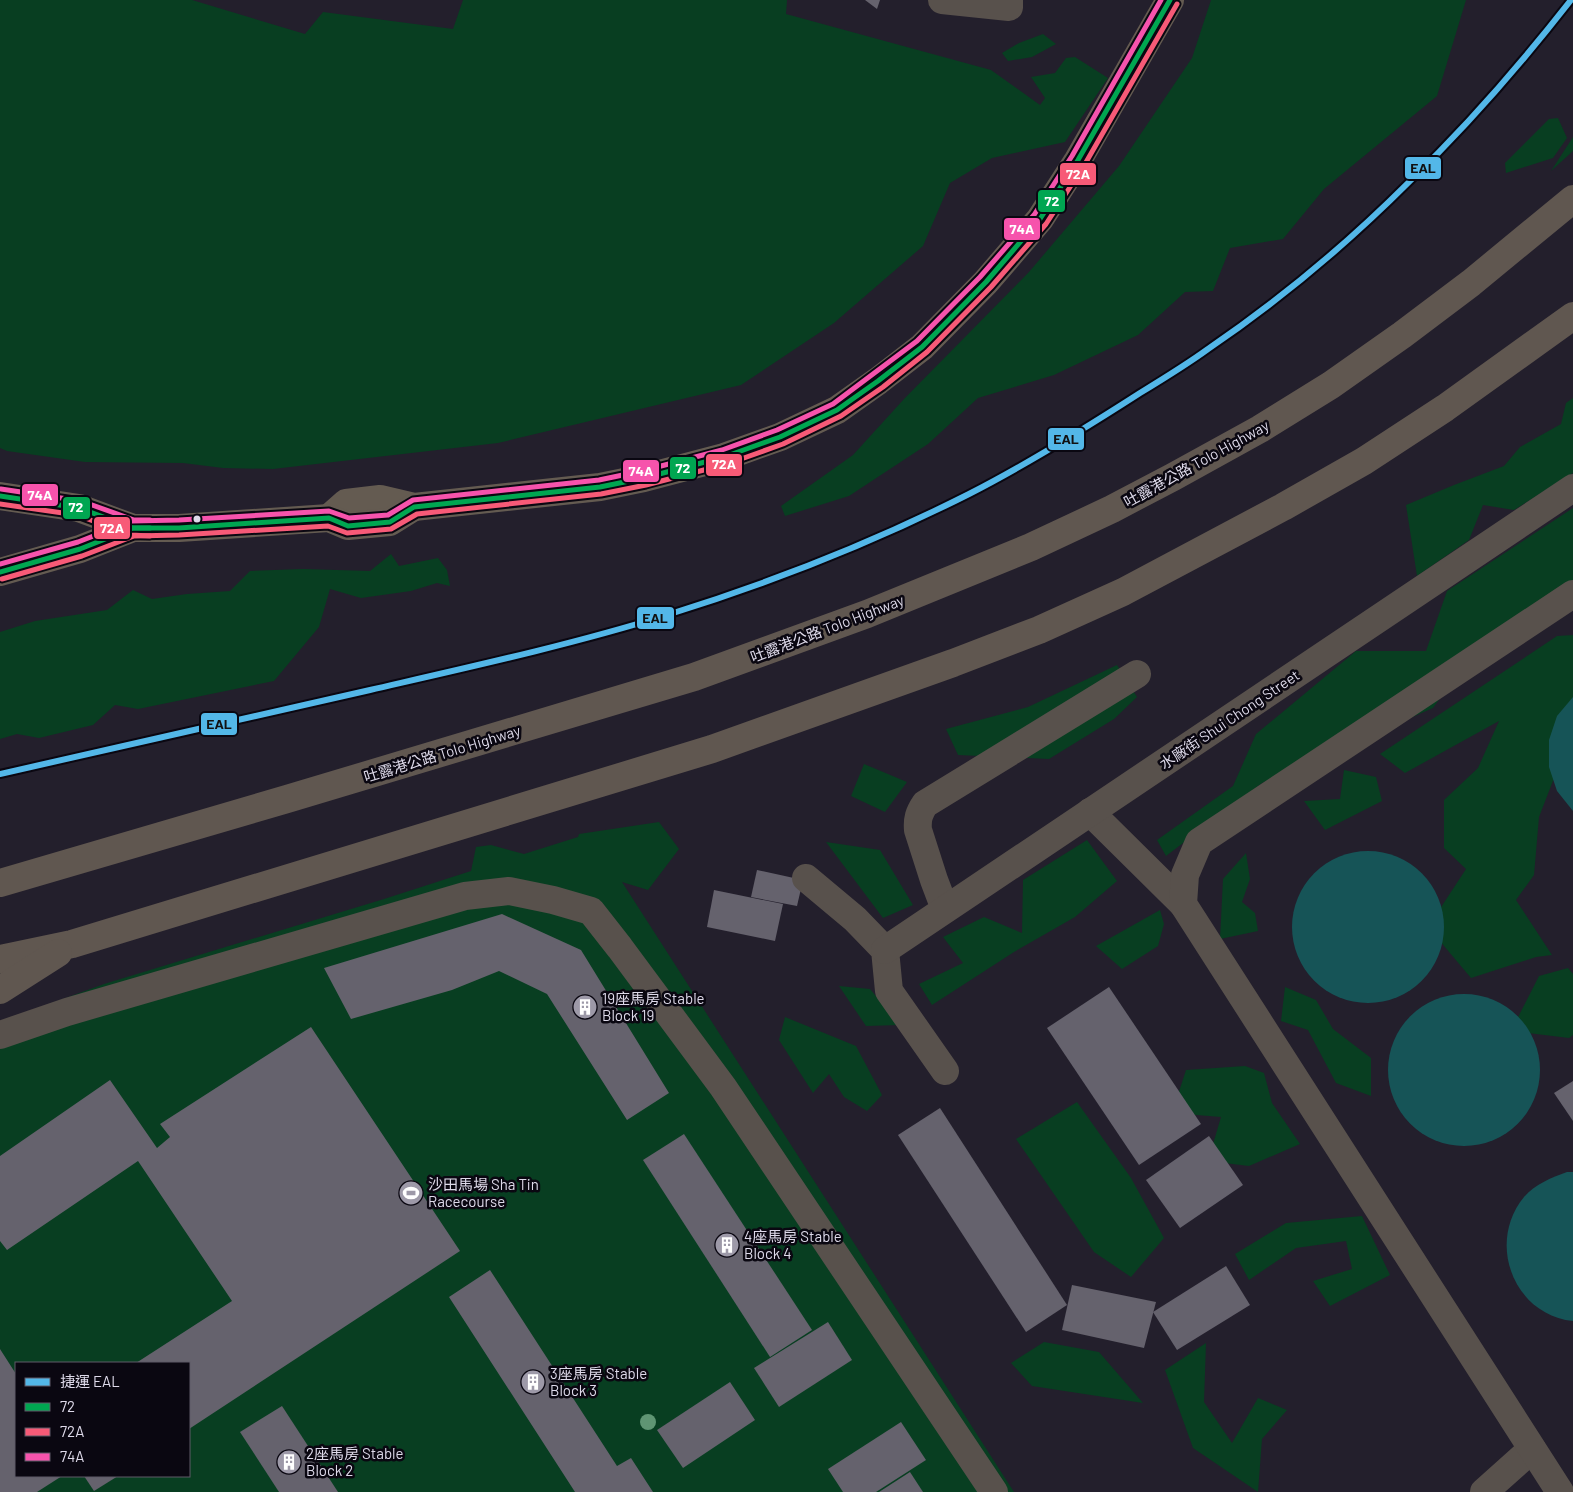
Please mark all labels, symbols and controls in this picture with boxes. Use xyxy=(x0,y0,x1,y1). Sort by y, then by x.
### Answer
line badge: EAL xyxy=(1404,156,1442,180)
text: EAL xyxy=(1410,159,1436,176)
line badge: 72A xyxy=(1059,162,1097,186)
text: 72A xyxy=(1066,165,1091,182)
line badge: 72 xyxy=(1037,189,1066,213)
text: 72 xyxy=(1045,192,1060,209)
line badge: 74A xyxy=(1003,217,1041,241)
text: 74A xyxy=(1010,220,1035,237)
street label: 吐露港公路 Tolo Highway xyxy=(1120,416,1272,510)
line badge: EAL xyxy=(1047,427,1085,451)
text: EAL xyxy=(1053,430,1079,447)
line badge: 72A xyxy=(705,453,743,477)
text: 72A xyxy=(712,455,737,472)
line badge: 72 xyxy=(669,456,697,480)
line badge: 74A xyxy=(622,459,660,483)
text: 72 xyxy=(676,459,691,476)
text: 74A xyxy=(629,462,654,479)
line badge: 74A xyxy=(21,483,59,507)
text: 74A xyxy=(28,486,53,503)
line badge: 72 xyxy=(62,496,91,520)
text: 72 xyxy=(69,498,84,515)
unlabelled marker xyxy=(192,514,202,524)
line badge: 72A xyxy=(93,516,131,540)
text: 72A xyxy=(100,519,125,536)
street label: 吐露港公路 Tolo Highway xyxy=(748,590,906,666)
line badge: EAL xyxy=(636,606,675,630)
text: EAL xyxy=(642,609,668,626)
street label: 水廠街 Shui Chong Street xyxy=(1156,665,1302,773)
line badge: EAL xyxy=(200,712,238,736)
text: EAL xyxy=(206,715,232,732)
street label: 吐露港公路 Tolo Highway xyxy=(361,721,523,785)
place label: 19座馬房 Stable Block 19 xyxy=(602,989,705,1024)
building icon: 19座馬房 Stable Block 19 xyxy=(572,994,598,1020)
place label: 沙田馬場 Sha Tin Racecourse xyxy=(428,1175,539,1210)
sports icon: 沙田馬場 Sha Tin Racecourse xyxy=(398,1180,424,1206)
place label: 4座馬房 Stable Block 4 xyxy=(744,1227,842,1262)
building icon: 4座馬房 Stable Block 4 xyxy=(714,1232,740,1258)
legend xyxy=(15,1362,190,1477)
place label: 3座馬房 Stable Block 3 xyxy=(550,1364,647,1399)
building icon: 3座馬房 Stable Block 3 xyxy=(520,1369,546,1395)
text: 捷運 EAL xyxy=(60,1372,120,1390)
text: 72 xyxy=(60,1397,75,1415)
text: 72A xyxy=(60,1422,84,1440)
place label: 2座馬房 Stable Block 2 xyxy=(306,1444,404,1479)
text: 74A xyxy=(60,1447,84,1465)
building icon: 2座馬房 Stable Block 2 xyxy=(276,1449,302,1475)

